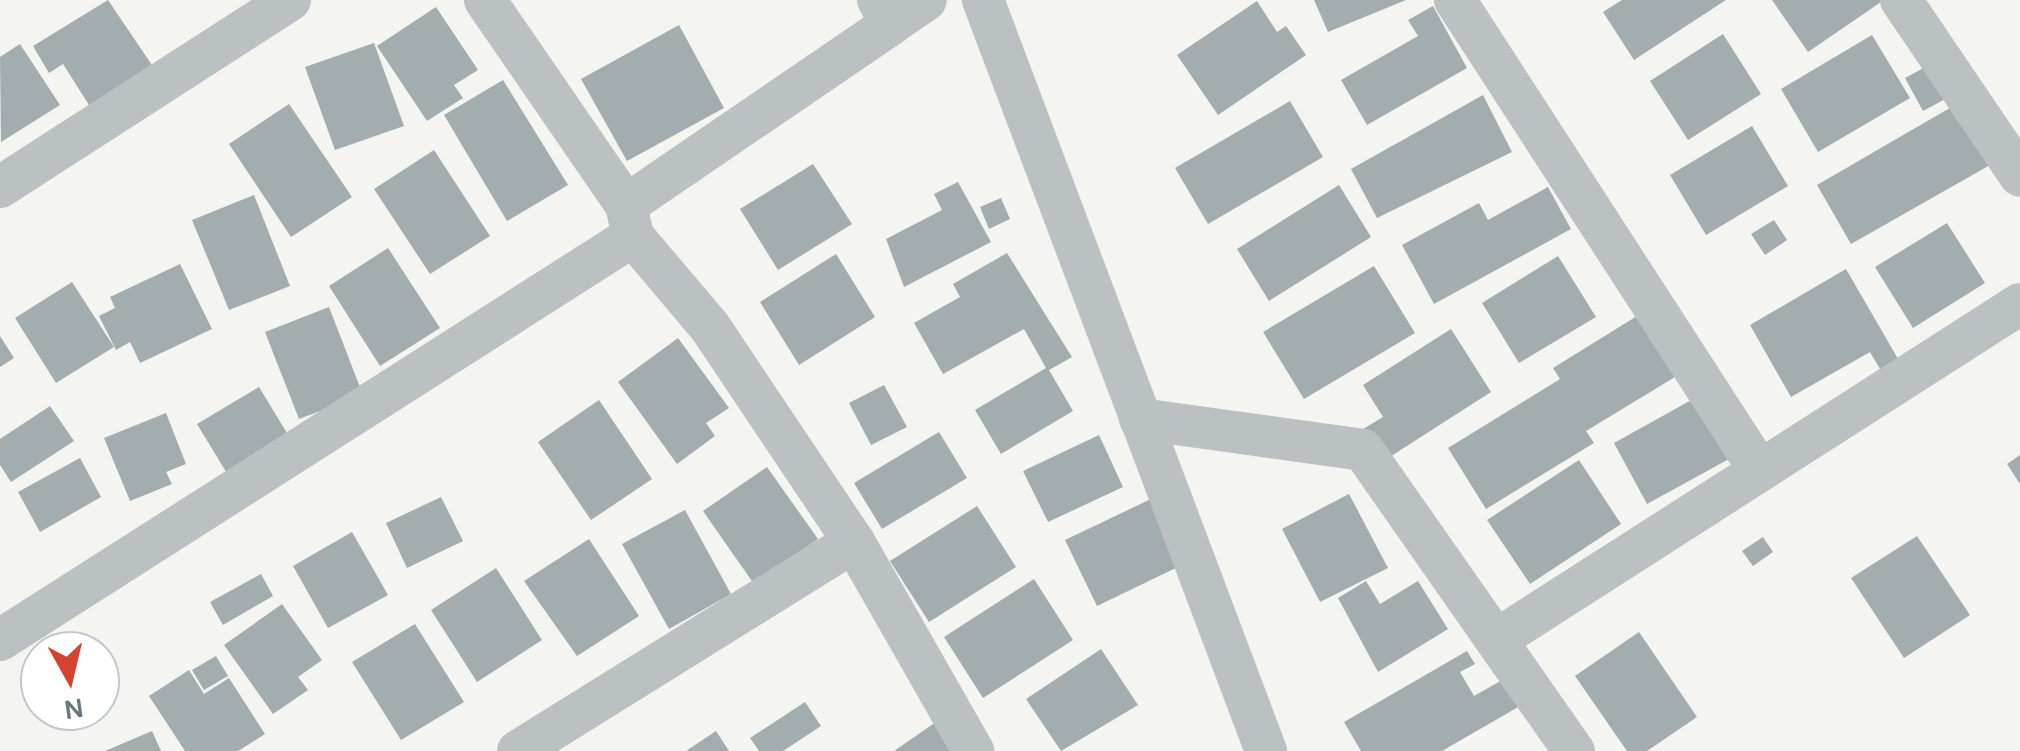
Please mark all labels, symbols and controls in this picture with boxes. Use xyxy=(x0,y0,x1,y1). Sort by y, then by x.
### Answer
north arrow xyxy=(20,631,120,731)
text: N xyxy=(62,691,86,727)

